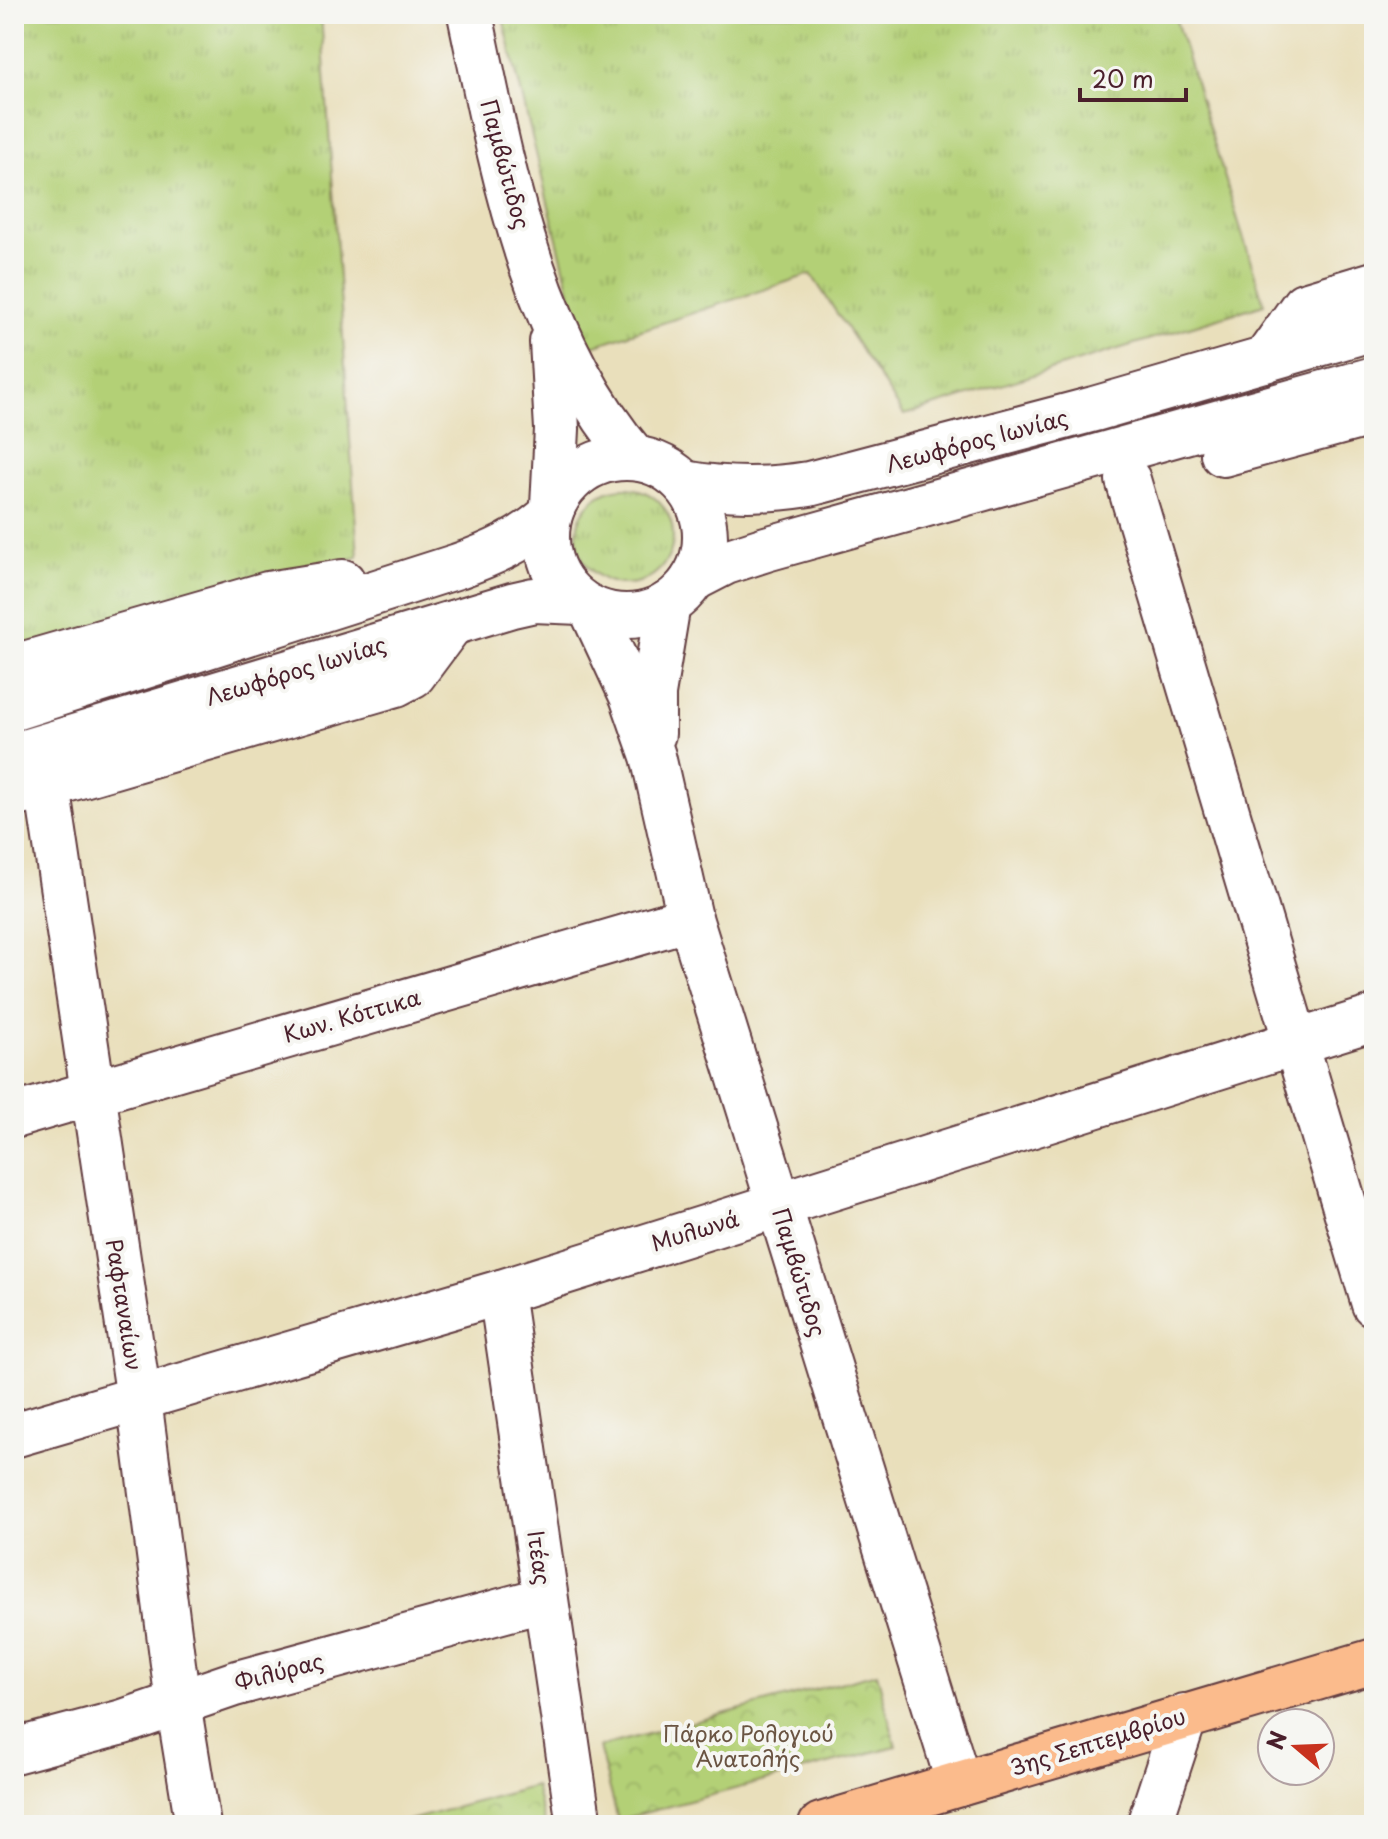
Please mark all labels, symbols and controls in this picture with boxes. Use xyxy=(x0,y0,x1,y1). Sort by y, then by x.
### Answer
scale bar xyxy=(1080,52,1186,102)
text: 20 m xyxy=(1092,60,1154,96)
street label: Παμβώτιδος xyxy=(473,95,540,232)
street label: Λεωφόρος Ιωνίας xyxy=(882,399,1071,480)
street label: Λεωφόρος Ιωνίας xyxy=(201,626,390,713)
street label: Κων. Κόττικα xyxy=(279,979,424,1050)
street label: Μυλωνά xyxy=(647,1201,743,1259)
street label: Παμβώτιδος xyxy=(765,1203,836,1340)
street label: Ραφταναίων xyxy=(99,1237,152,1373)
street label: Ιτέας xyxy=(520,1528,561,1587)
street label: Φιλύρας xyxy=(230,1643,327,1698)
street label: 3ης Σεπτεμβρίου xyxy=(1006,1698,1189,1783)
north arrow xyxy=(1256,1707,1336,1787)
park label: Πάρκο Ρολογιού Ανατολής xyxy=(662,1716,834,1774)
text: N xyxy=(1257,1726,1294,1754)

